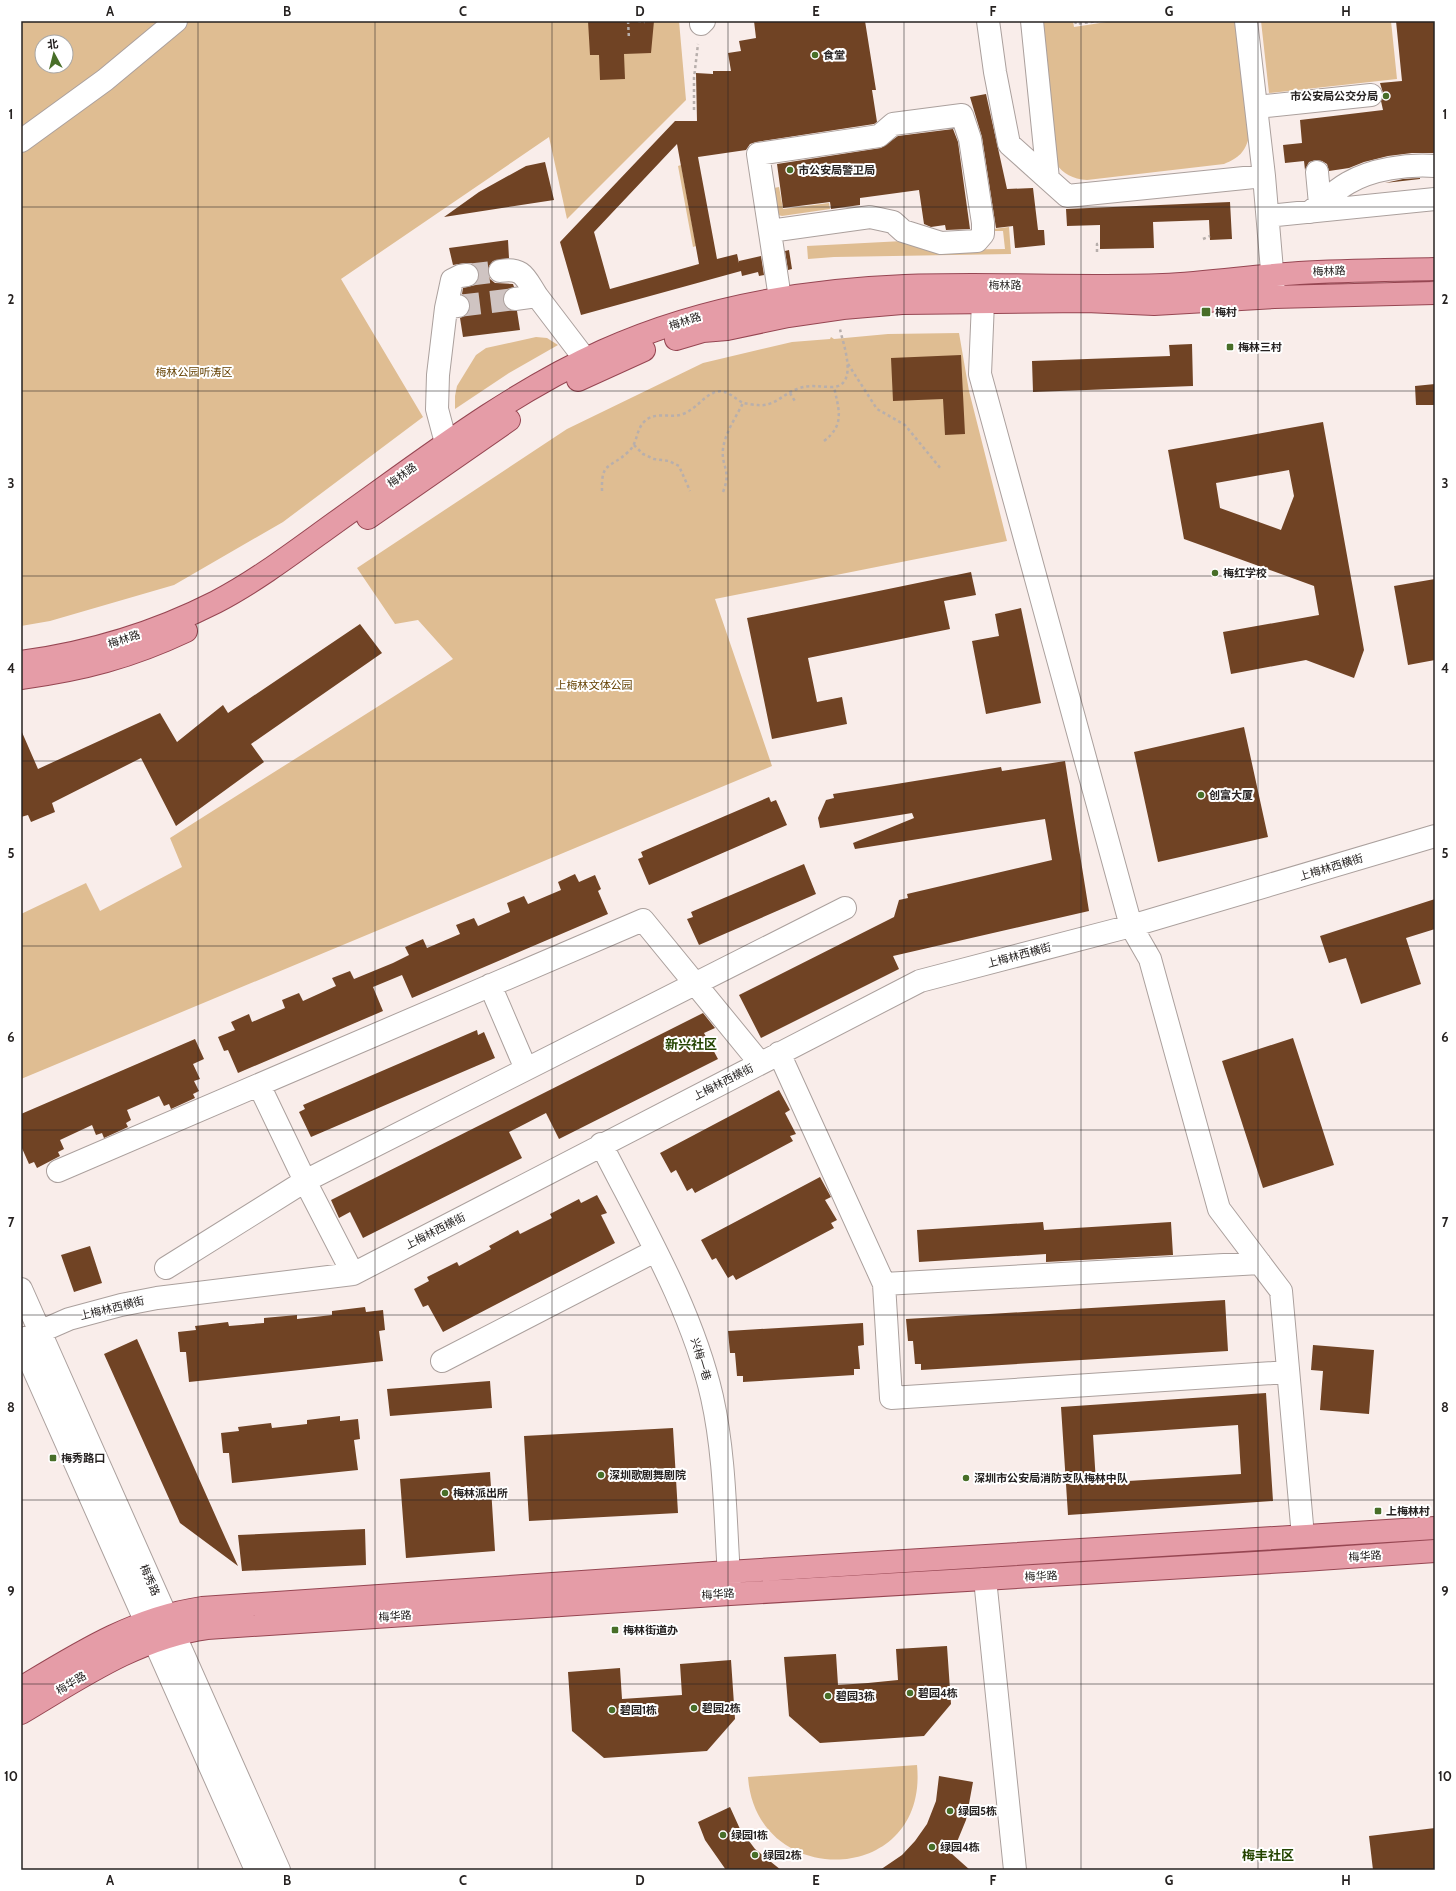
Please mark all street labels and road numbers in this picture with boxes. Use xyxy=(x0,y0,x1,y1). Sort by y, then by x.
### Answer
street label: 梅林路 xyxy=(1312,263,1346,279)
street label: 梅林路 xyxy=(989,278,1022,292)
street label: 梅林路 xyxy=(667,309,703,333)
street label: 梅林路 xyxy=(385,460,419,490)
street label: 梅林路 xyxy=(106,627,142,651)
street label: 上梅林西横街 xyxy=(1297,851,1365,883)
street label: 上梅林西横街 xyxy=(985,940,1053,970)
street label: 上梅林西横街 xyxy=(690,1061,756,1103)
street label: 上梅林西横街 xyxy=(402,1210,468,1252)
street label: 上梅林西横街 xyxy=(78,1293,146,1323)
street label: 兴梅一巷 xyxy=(688,1336,714,1382)
street label: 梅华路 xyxy=(1348,1548,1382,1564)
street label: 梅秀路 xyxy=(137,1562,163,1598)
street label: 梅华路 xyxy=(1024,1568,1058,1584)
street label: 梅华路 xyxy=(701,1586,735,1602)
street label: 梅华路 xyxy=(378,1608,412,1624)
street label: 梅华路 xyxy=(53,1669,89,1697)

